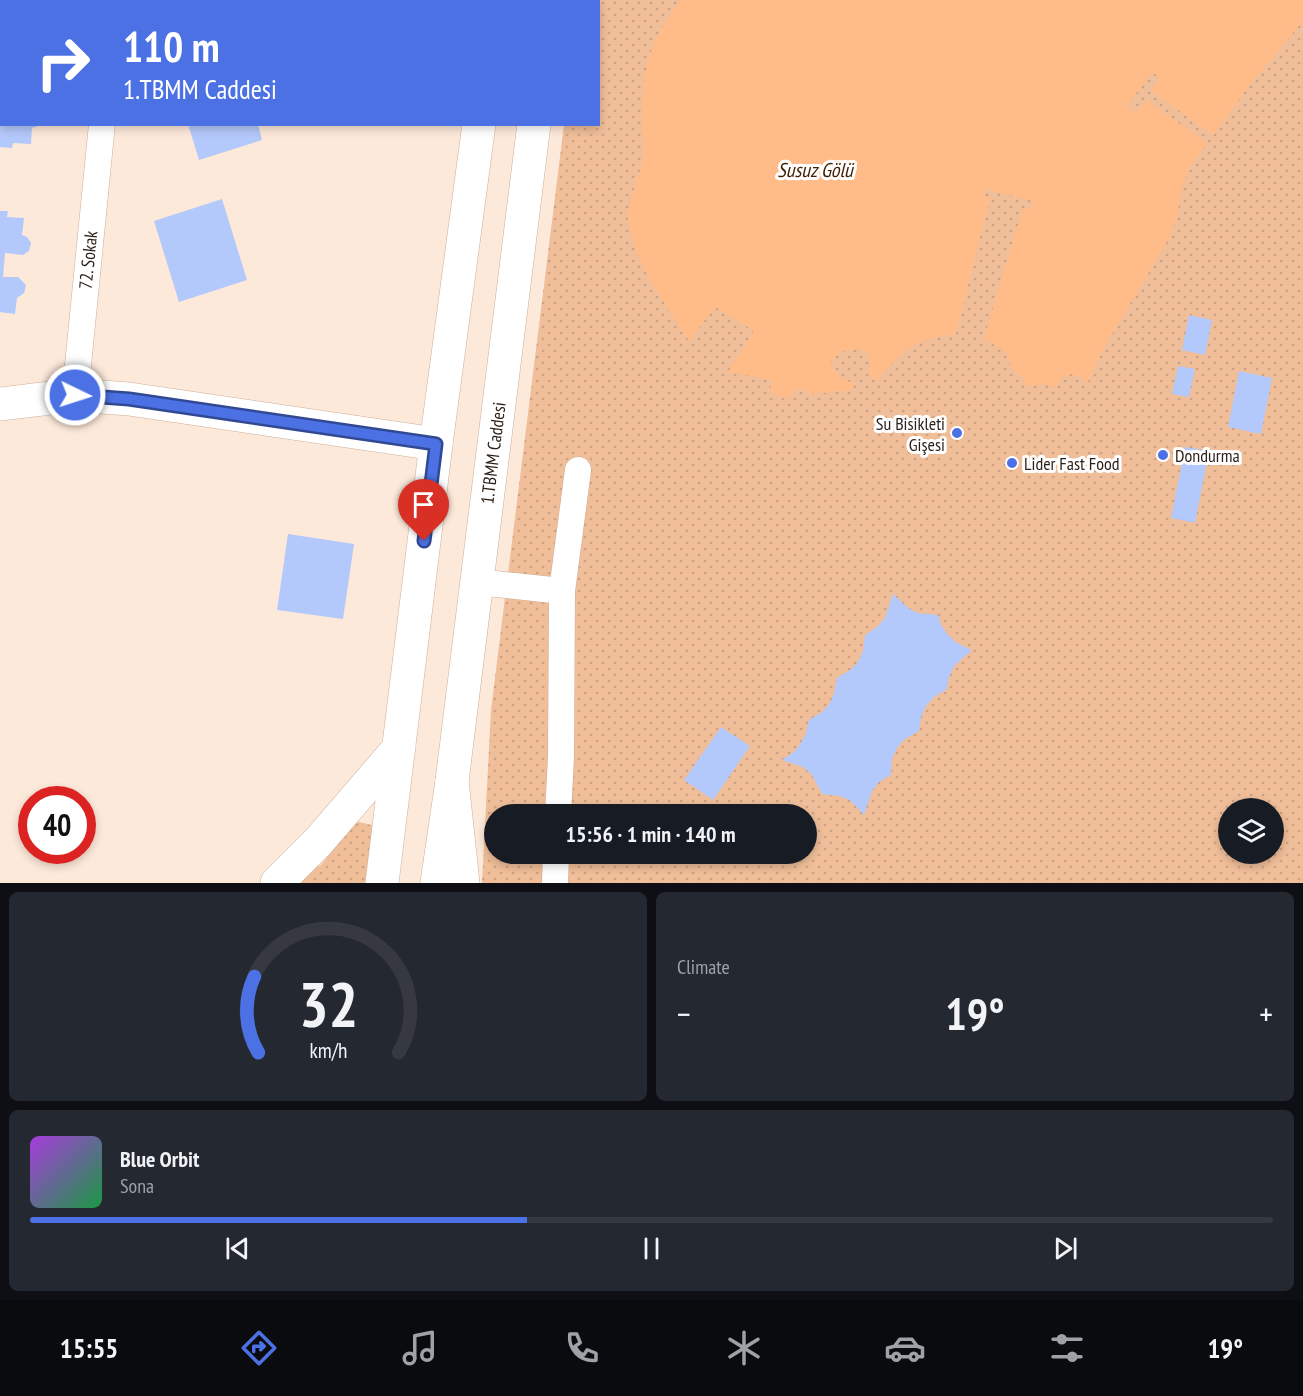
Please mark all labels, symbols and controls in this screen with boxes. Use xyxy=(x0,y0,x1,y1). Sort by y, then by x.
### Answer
text: 110 m xyxy=(123,19,220,74)
icon: right xyxy=(24,24,102,102)
text: 1.TBMM Caddesi xyxy=(123,72,277,106)
water label: Susuz Gölü xyxy=(777,157,855,183)
street label: 72. Sokak xyxy=(73,230,103,290)
position arrow xyxy=(43,363,107,427)
street label: 1.TBMM Caddesi xyxy=(475,401,511,505)
place label: Su Bisikleti Gişesi xyxy=(876,412,945,456)
marker: Su Bisikleti Gişesi xyxy=(950,426,964,440)
place label: Dondurma xyxy=(1175,444,1240,467)
marker: Dondurma xyxy=(1156,448,1170,462)
place label: Lider Fast Food xyxy=(1024,452,1120,475)
marker: Lider Fast Food xyxy=(1005,456,1019,470)
pin xyxy=(398,479,449,541)
icon: arrive xyxy=(407,488,440,521)
speed limit sign: 40 xyxy=(18,786,96,864)
map controls xyxy=(1218,798,1284,864)
button: layers xyxy=(1218,798,1284,864)
text: 15:56 · 1 min · 140 m xyxy=(565,820,736,848)
text: Climate xyxy=(677,954,730,980)
text: 32 xyxy=(298,963,358,1044)
text: 19° xyxy=(945,984,1005,1042)
text: − xyxy=(677,992,691,1035)
text: + xyxy=(1259,992,1273,1035)
text: km/h xyxy=(309,1037,347,1065)
text: Blue Orbit xyxy=(120,1145,199,1173)
text: Sona xyxy=(120,1173,154,1199)
icon: previous xyxy=(221,1232,254,1265)
icon: pause xyxy=(635,1232,668,1265)
icon: next xyxy=(1049,1232,1082,1265)
icon: directions xyxy=(238,1327,280,1369)
icon: music xyxy=(399,1327,441,1369)
icon: phone xyxy=(561,1327,603,1369)
icon: climate xyxy=(723,1327,765,1369)
icon: car xyxy=(884,1327,926,1369)
icon: filters xyxy=(1046,1327,1088,1369)
text: 15:55 xyxy=(60,1331,118,1365)
text: 19° xyxy=(1207,1331,1243,1365)

